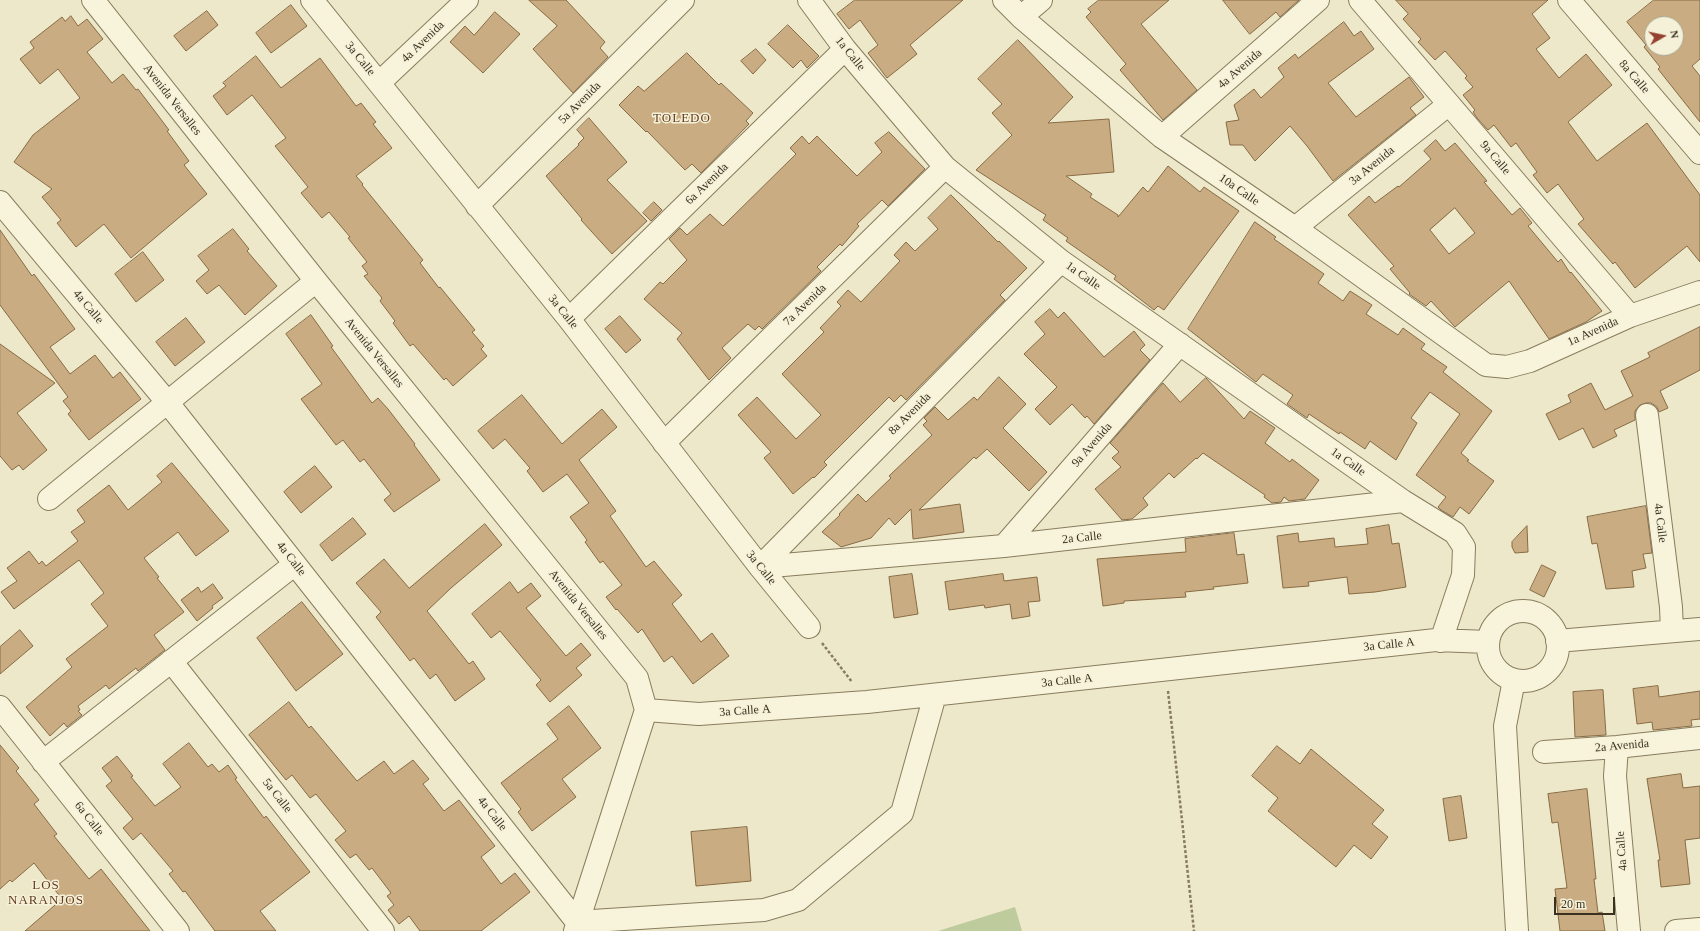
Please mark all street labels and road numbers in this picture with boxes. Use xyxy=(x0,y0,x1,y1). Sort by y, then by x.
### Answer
street label: 4a Avenida xyxy=(399,18,447,66)
street label: 1a Calle xyxy=(832,34,868,74)
street label: 3a Calle xyxy=(342,39,378,79)
street label: 4a Avenida xyxy=(1215,46,1265,92)
street label: 8a Calle xyxy=(1616,57,1652,97)
street label: Avenida Versalles xyxy=(140,62,204,138)
street label: 5a Avenida xyxy=(556,79,604,127)
street label: 9a Calle xyxy=(1477,138,1513,178)
street label: 3a Avenida xyxy=(1346,143,1398,189)
street label: 6a Avenida xyxy=(683,160,731,208)
street label: 10a Calle xyxy=(1216,171,1262,209)
street label: 1a Calle xyxy=(1063,259,1103,293)
street label: 7a Avenida xyxy=(781,281,829,329)
street label: 4a Calle xyxy=(70,287,106,327)
street label: 3a Calle xyxy=(545,292,581,332)
street label: 1a Avenida xyxy=(1565,314,1621,350)
street label: Avenida Versalles xyxy=(341,315,407,391)
street label: 8a Avenida xyxy=(886,390,934,438)
street label: 9a Avenida xyxy=(1069,420,1115,470)
street label: 1a Calle xyxy=(1328,445,1368,479)
street label: 4a Calle xyxy=(1650,502,1670,544)
street label: 2a Calle xyxy=(1062,529,1102,547)
street label: 4a Calle xyxy=(273,539,309,579)
street label: 3a Calle xyxy=(743,548,779,588)
street label: Avenida Versalles xyxy=(545,567,611,643)
street label: 3a Calle A xyxy=(1363,635,1415,655)
street label: 3a Calle A xyxy=(1041,671,1093,691)
street label: 3a Calle A xyxy=(719,702,771,720)
street label: 2a Avenida xyxy=(1594,736,1650,756)
street label: 5a Calle xyxy=(259,776,295,816)
street label: 4a Calle xyxy=(474,794,510,834)
street label: 6a Calle xyxy=(71,799,107,839)
street label: 4a Calle xyxy=(1613,831,1631,871)

